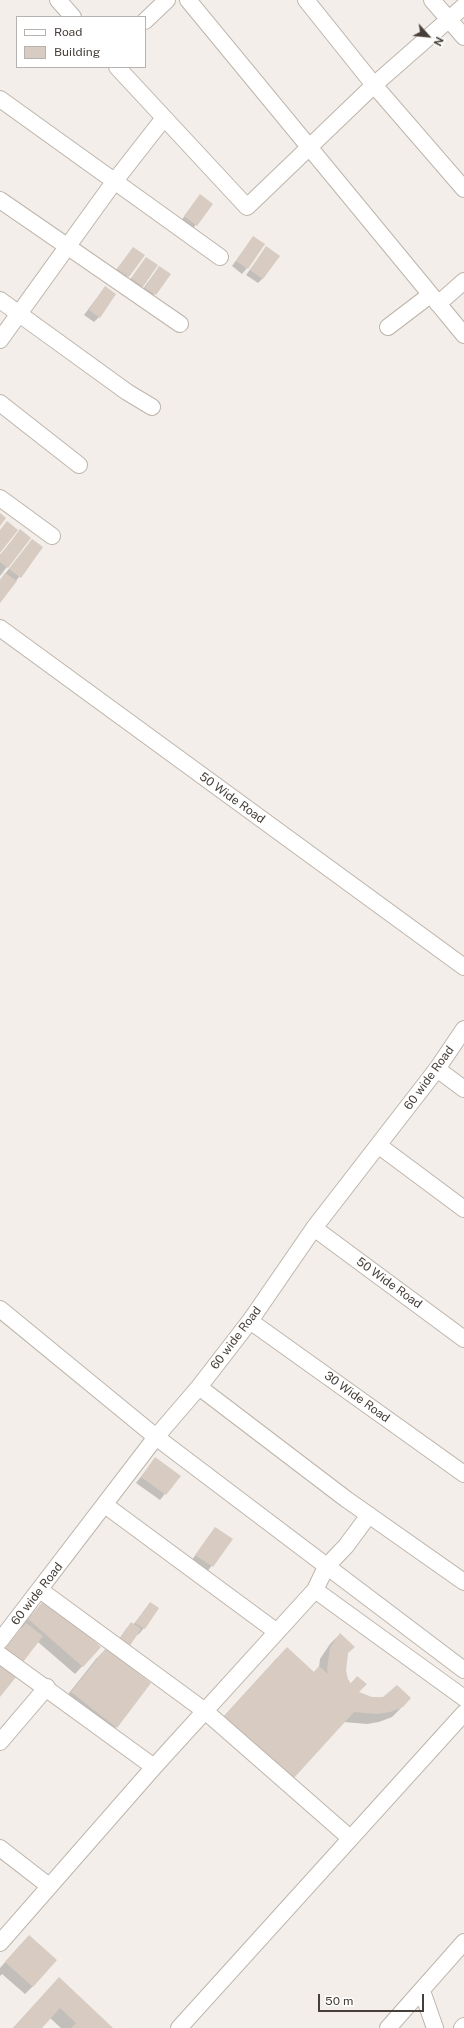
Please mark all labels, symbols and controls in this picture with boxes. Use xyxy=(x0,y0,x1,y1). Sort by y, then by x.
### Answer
legend xyxy=(16,16,146,68)
north arrow xyxy=(408,16,448,56)
text: Road xyxy=(54,25,82,39)
text: N xyxy=(431,35,446,48)
text: Building xyxy=(54,45,100,59)
street label: 50 Wide Road xyxy=(196,769,268,827)
street label: 60 wide Road xyxy=(401,1043,457,1113)
street label: 50 Wide Road xyxy=(353,1254,425,1312)
street label: 60 wide Road xyxy=(208,1304,264,1372)
street label: 30 Wide Road xyxy=(321,1368,393,1426)
street label: 60 wide Road xyxy=(8,1560,66,1628)
scale bar xyxy=(320,1986,426,2012)
text: 50 m xyxy=(325,1994,353,2008)

